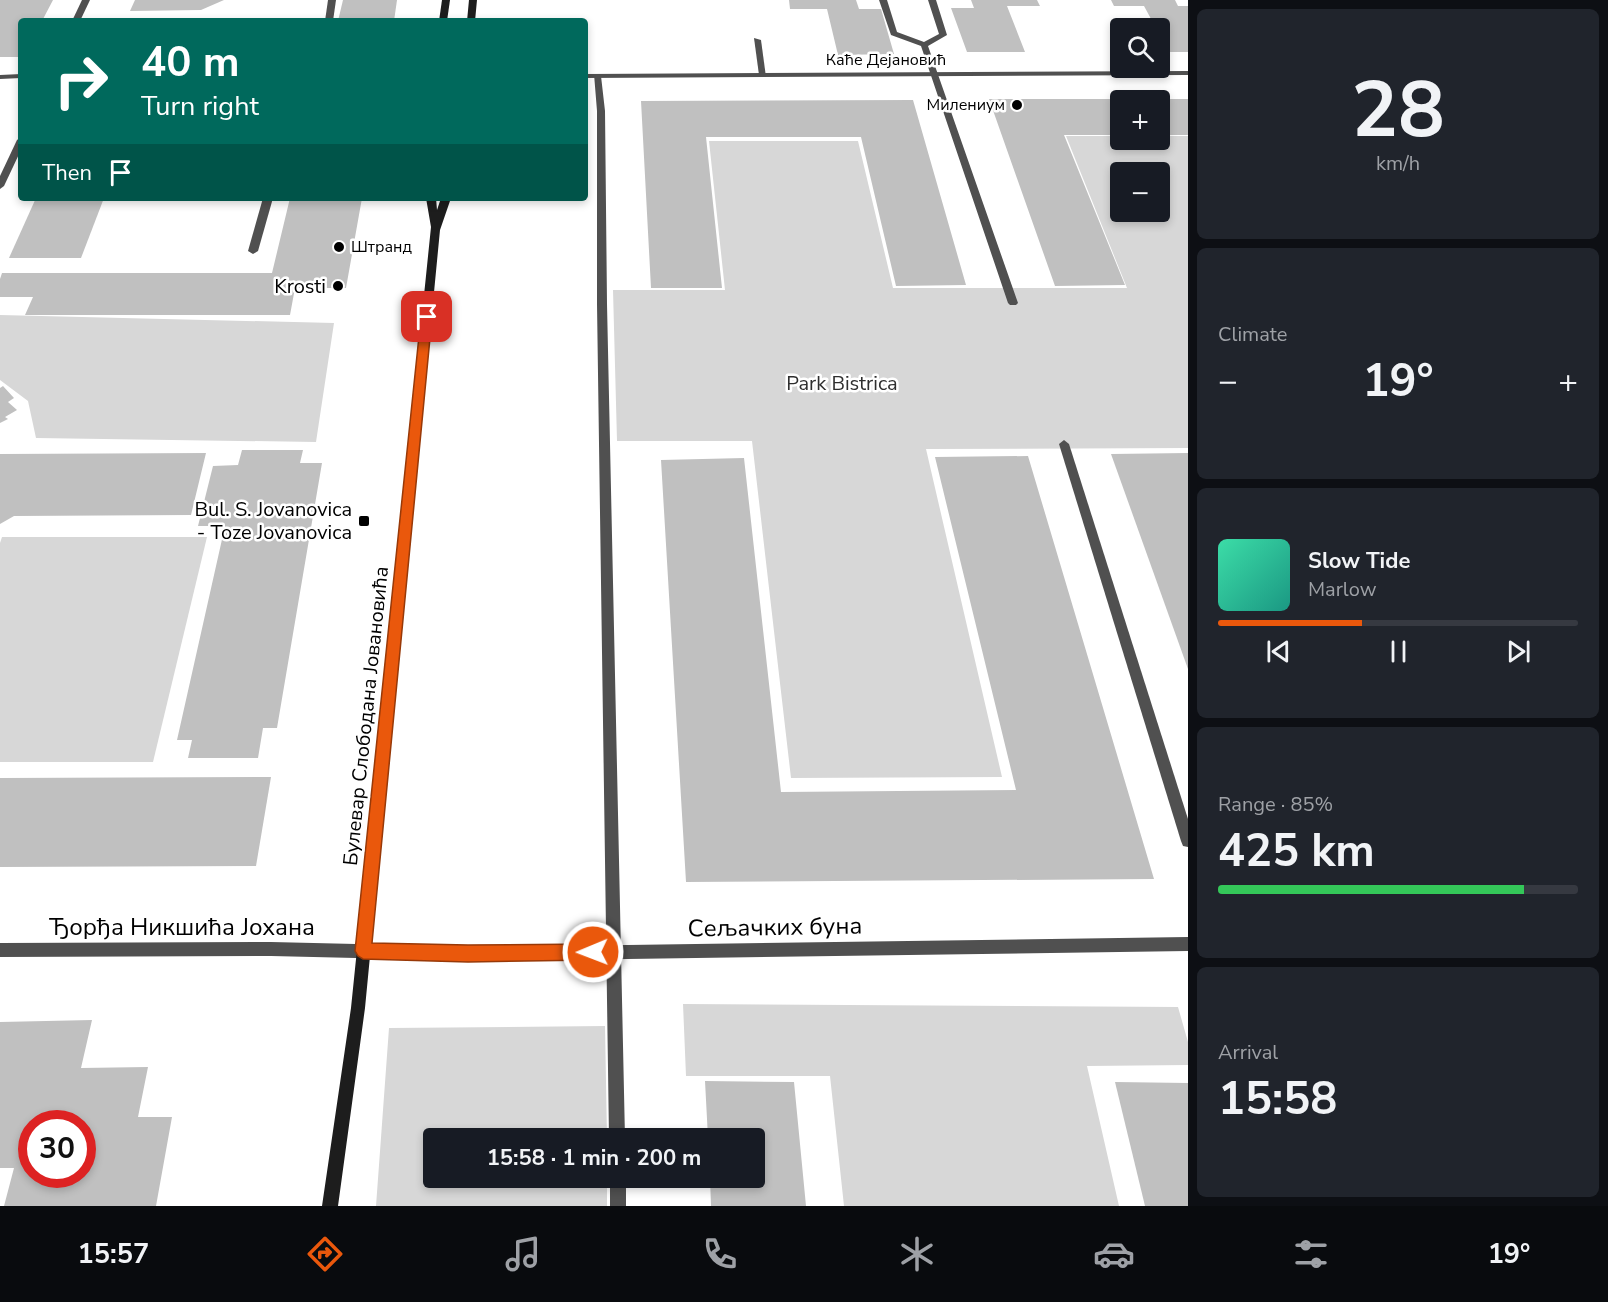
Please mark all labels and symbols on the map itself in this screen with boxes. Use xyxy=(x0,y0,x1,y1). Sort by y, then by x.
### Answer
street label: Каће Дејановић xyxy=(826,49,946,71)
place label: Милениум xyxy=(926,94,1005,116)
marker: Милениум xyxy=(1010,98,1024,112)
place label: Штранд xyxy=(351,236,412,258)
marker: Штранд xyxy=(332,240,346,254)
place label: Krosti xyxy=(274,273,326,300)
marker: Krosti xyxy=(331,279,345,293)
pin xyxy=(401,291,452,342)
park label: Park Bistrica xyxy=(786,370,898,397)
place label: Bul. S. Jovanovica - Toze Jovanovica xyxy=(194,496,352,546)
marker: Bul. S. Jovanovica - Toze Jovanovica xyxy=(357,514,371,528)
street label: Булевар Слободана Јовановића xyxy=(337,565,395,867)
street label: Сељачких буна xyxy=(687,909,863,945)
street label: Ђорђа Никшића Јохана xyxy=(49,911,315,943)
position arrow xyxy=(561,920,625,984)
speed limit sign: 30 xyxy=(18,1110,96,1188)

